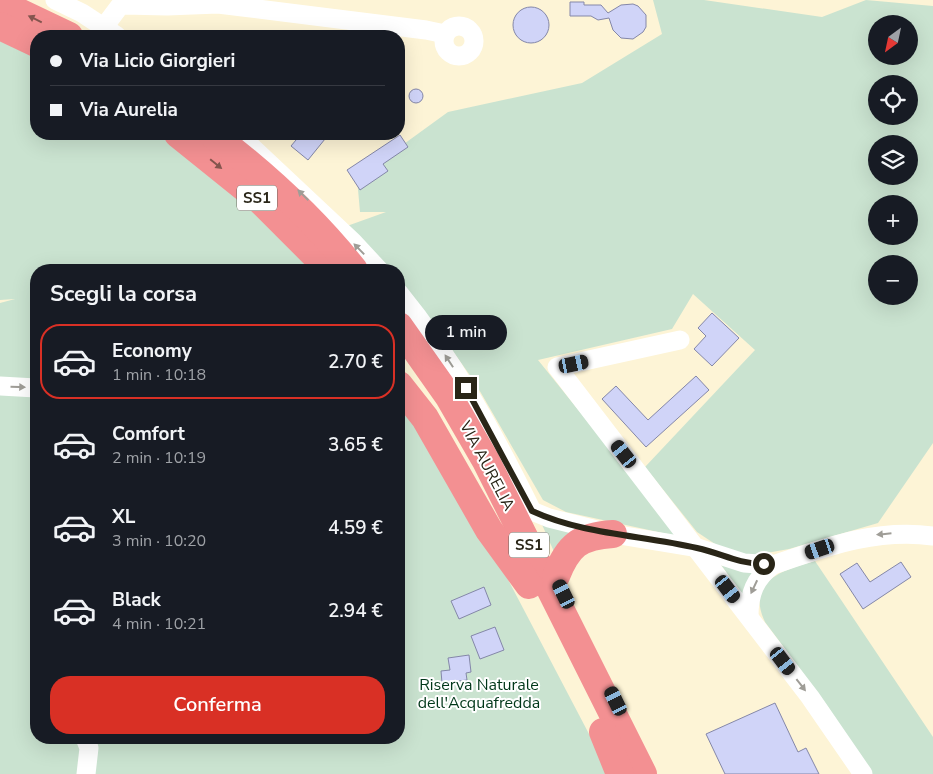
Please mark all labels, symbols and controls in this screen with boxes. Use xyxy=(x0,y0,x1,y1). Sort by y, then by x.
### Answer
one-way arrow xyxy=(28,15,42,23)
north arrow xyxy=(868,15,918,65)
map controls xyxy=(868,15,918,305)
text: Via Licio Giorgieri xyxy=(80,48,235,74)
button: locate xyxy=(868,75,918,125)
text: Via Aurelia xyxy=(80,97,178,123)
button: layers xyxy=(868,135,918,185)
one-way arrow xyxy=(210,158,223,169)
road number: SS1 xyxy=(237,186,277,210)
one-way arrow xyxy=(298,189,310,201)
button: + xyxy=(868,195,918,245)
one-way arrow xyxy=(353,243,365,255)
button: − xyxy=(868,255,918,305)
text: Scegli la corsa xyxy=(50,279,197,309)
callout: 1 min xyxy=(425,316,507,350)
text: 1 min xyxy=(446,321,486,343)
text: Economy xyxy=(112,338,192,364)
icon: car xyxy=(52,339,97,384)
text: 2.70 € xyxy=(328,349,383,375)
car xyxy=(557,354,590,374)
one-way arrow xyxy=(444,355,453,368)
text: 1 min · 10:18 xyxy=(112,364,206,386)
route end xyxy=(455,377,477,399)
one-way arrow xyxy=(10,383,26,391)
street label: VIA AURELIA xyxy=(454,416,520,515)
text: Comfort xyxy=(112,421,185,447)
icon: car xyxy=(52,422,97,467)
text: 3.65 € xyxy=(328,432,383,458)
car xyxy=(608,438,639,470)
text: 2 min · 10:19 xyxy=(112,447,206,469)
text: XL xyxy=(112,504,135,530)
icon: car xyxy=(52,505,97,550)
text: 4.59 € xyxy=(328,515,383,541)
text: 3 min · 10:20 xyxy=(112,530,206,552)
one-way arrow xyxy=(876,530,892,538)
road number: SS1 xyxy=(509,532,549,558)
car xyxy=(803,537,836,561)
route start xyxy=(753,553,775,575)
car xyxy=(712,573,743,605)
car xyxy=(550,577,577,611)
one-way arrow xyxy=(750,580,758,594)
text: Black xyxy=(112,587,161,613)
icon: car xyxy=(52,588,97,633)
text: 2.94 € xyxy=(328,598,383,624)
text: 4 min · 10:21 xyxy=(112,613,206,635)
car xyxy=(767,645,798,677)
park label: Riserva Naturale dell'Acquafredda xyxy=(418,674,540,714)
button: Conferma xyxy=(50,676,385,734)
one-way arrow xyxy=(796,678,806,692)
car xyxy=(602,684,629,718)

